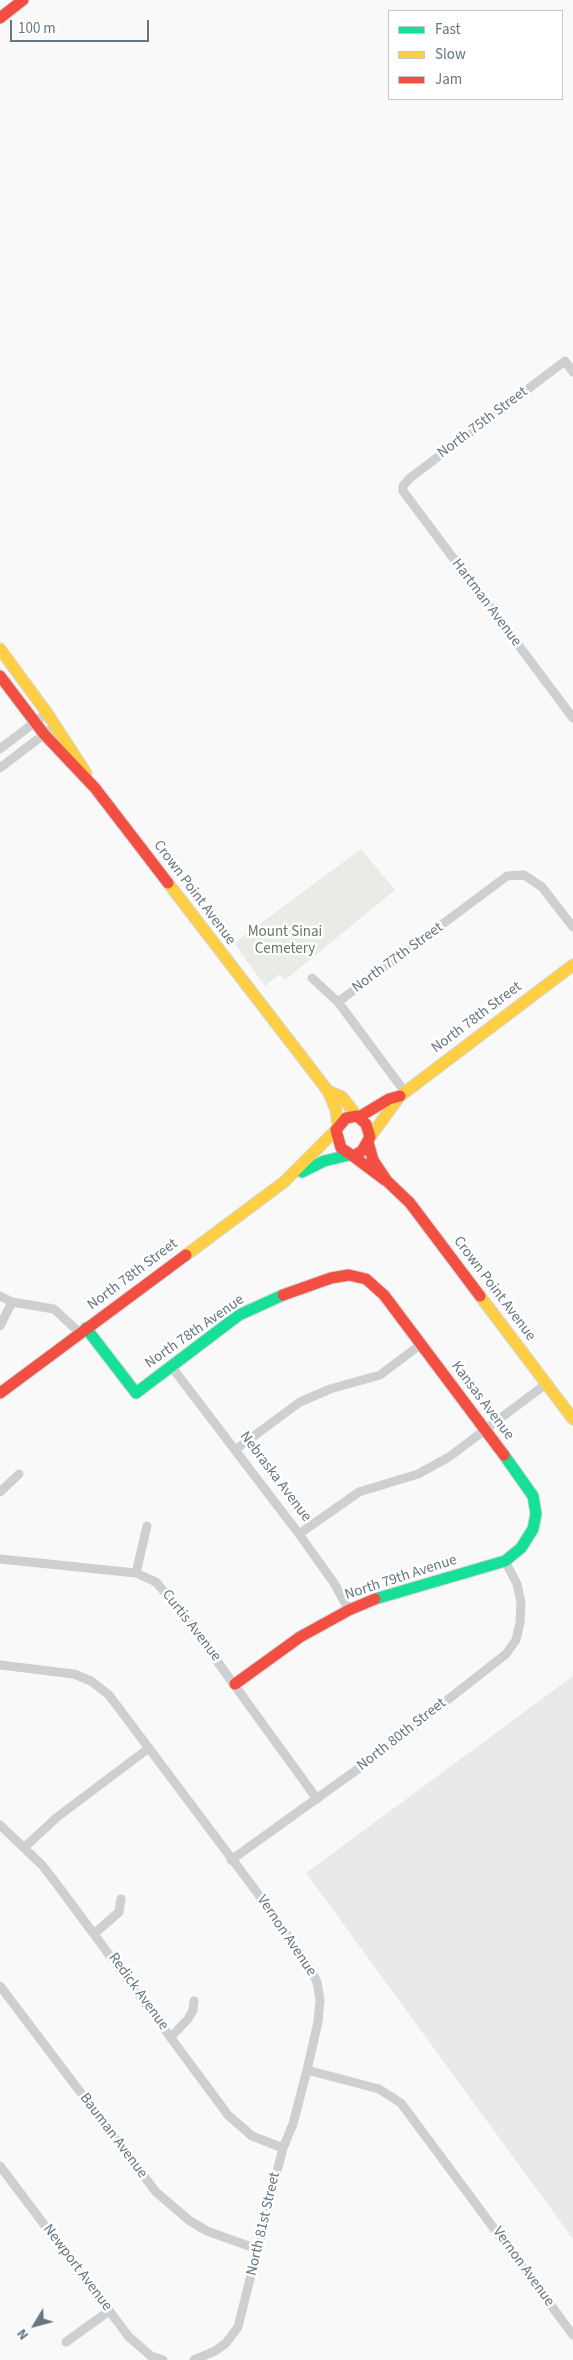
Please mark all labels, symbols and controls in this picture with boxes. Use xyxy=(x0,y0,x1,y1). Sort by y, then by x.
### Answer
scale bar xyxy=(12,10,151,42)
legend xyxy=(388,10,563,100)
text: 100 m xyxy=(18,18,56,39)
text: Fast xyxy=(435,19,461,40)
text: Slow xyxy=(435,44,466,65)
text: Jam xyxy=(435,69,462,90)
street label: North 75th Street xyxy=(434,383,532,463)
street label: Hartman Avenue xyxy=(447,556,525,650)
street label: Crown Point Avenue xyxy=(149,837,239,949)
street label: North 77th Street xyxy=(349,919,447,997)
park label: Mount Sinai Cemetery xyxy=(248,924,322,959)
street label: North 78th Street xyxy=(428,978,526,1058)
street label: Crown Point Avenue xyxy=(449,1233,539,1345)
street label: North 78th Street xyxy=(84,1235,182,1315)
street label: North 78th Avenue xyxy=(142,1291,248,1373)
street label: Kansas Avenue xyxy=(447,1358,517,1444)
street label: Nebraska Avenue xyxy=(235,1428,315,1526)
street label: North 79th Avenue xyxy=(343,1551,459,1605)
street label: Curtis Avenue xyxy=(157,1587,225,1665)
street label: North 80th Street xyxy=(354,1695,450,1775)
street label: Vernon Avenue xyxy=(252,1892,320,1980)
street label: Redick Avenue xyxy=(104,1950,172,2034)
street label: Bauman Avenue xyxy=(75,2090,151,2182)
street label: North 81st Street xyxy=(243,2170,285,2278)
street label: Newport Avenue xyxy=(39,2221,115,2315)
street label: Vernon Avenue xyxy=(488,2224,558,2310)
north arrow xyxy=(10,2300,60,2350)
text: N xyxy=(12,2324,34,2344)

